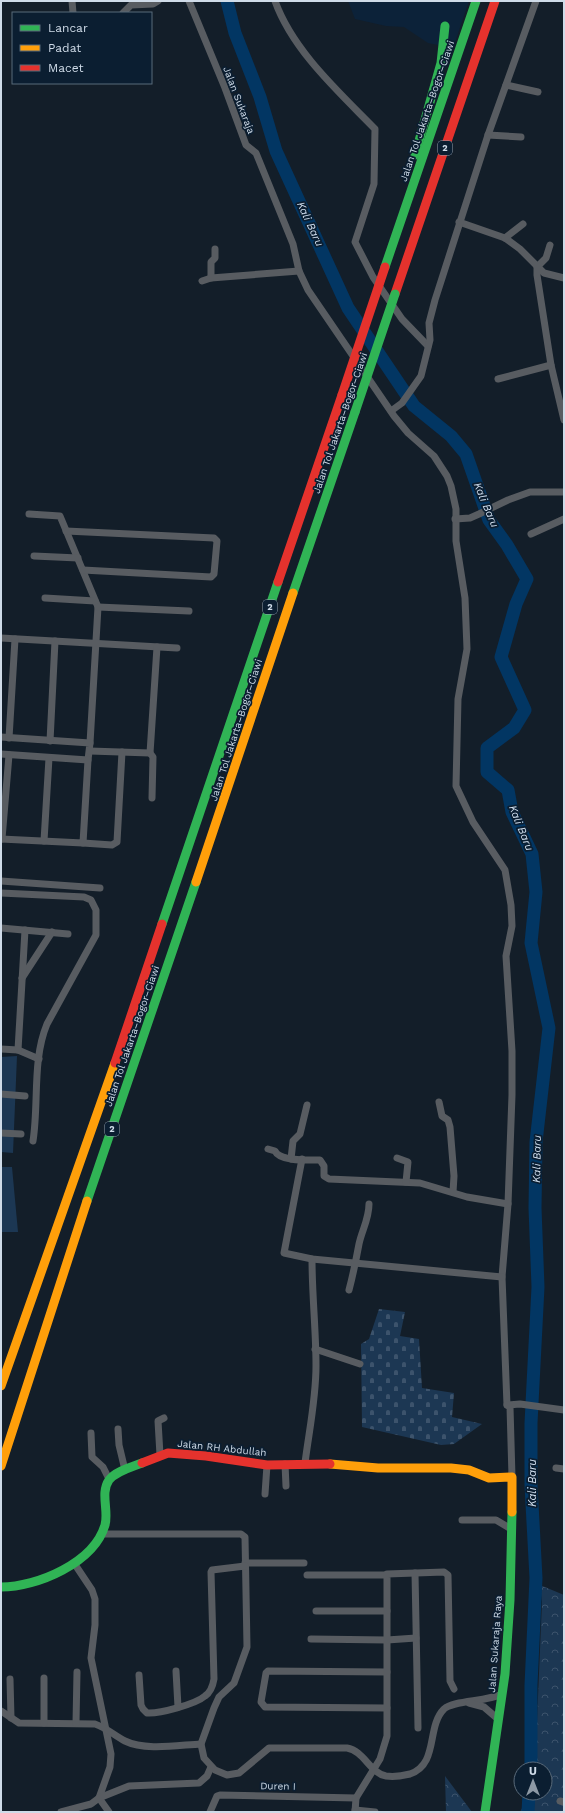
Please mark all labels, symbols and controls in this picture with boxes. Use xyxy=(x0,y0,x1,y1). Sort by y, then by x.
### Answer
legend xyxy=(12,12,152,84)
text: Lancar xyxy=(48,21,88,35)
street label: Jalan Tol Jakarta–Bogor–Ciawi xyxy=(398,39,456,183)
text: Padat xyxy=(48,41,81,55)
text: Macet xyxy=(48,61,83,75)
street label: Jalan Sukaraja xyxy=(221,65,257,135)
road number: 2 xyxy=(438,141,452,155)
water label: Kali Baru xyxy=(294,200,326,249)
street label: Jalan Tol Jakarta–Bogor–Ciawi xyxy=(311,351,369,495)
water label: Kali Baru xyxy=(471,480,502,530)
road number: 2 xyxy=(263,600,277,614)
street label: Jalan Tol Jakarta–Bogor–Ciawi xyxy=(208,658,264,802)
water label: Kali Baru xyxy=(506,803,536,853)
street label: Jalan Tol Jakarta–Bogor–Ciawi xyxy=(103,964,161,1108)
road number: 2 xyxy=(105,1122,119,1136)
water label: Kali Baru xyxy=(530,1135,544,1183)
street label: Jalan RH Abdullah xyxy=(177,1438,267,1458)
water label: Kali Baru xyxy=(526,1459,539,1507)
street label: Jalan Sukaraja Raya xyxy=(486,1595,504,1693)
north arrow xyxy=(513,1761,553,1801)
text: U xyxy=(529,1765,537,1778)
street label: Duren I xyxy=(260,1780,296,1792)

